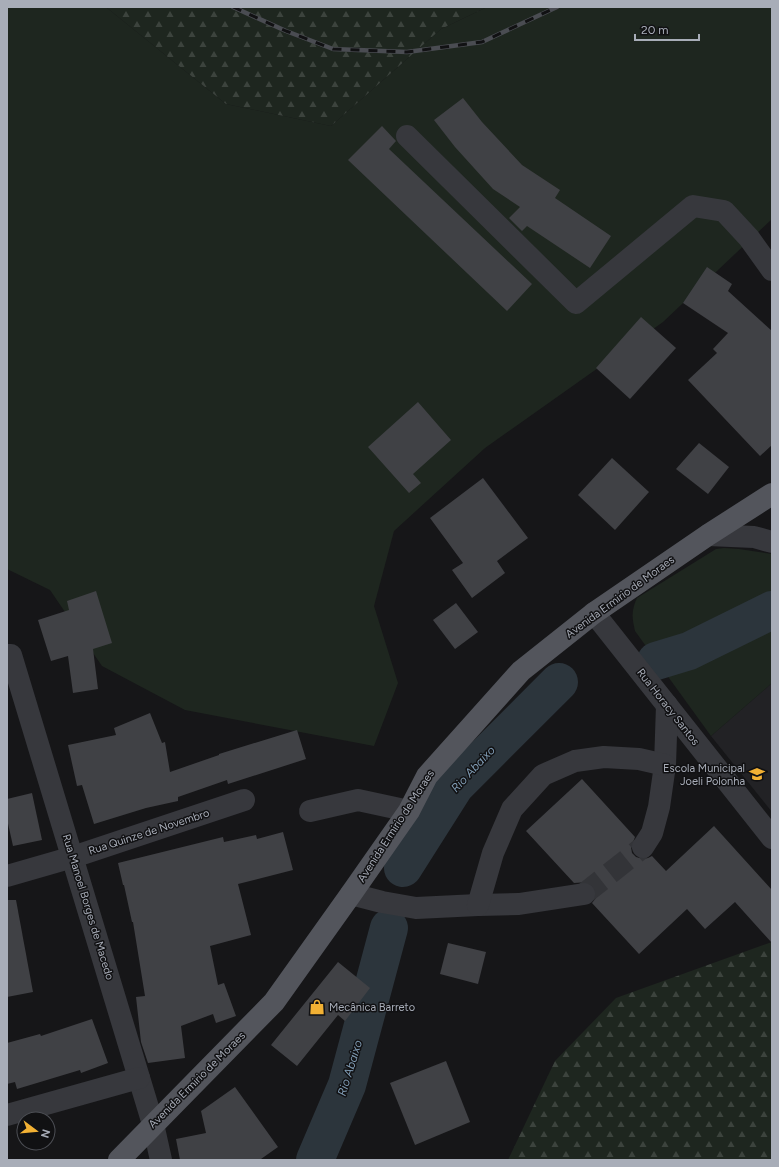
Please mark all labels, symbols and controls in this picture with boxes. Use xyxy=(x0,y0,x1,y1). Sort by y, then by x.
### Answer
scale bar xyxy=(635,16,699,42)
text: 20 m xyxy=(641,23,669,37)
street label: Avenida Ermirio de Moraes xyxy=(563,553,677,641)
street label: Rua Horacy Santos xyxy=(634,666,702,748)
water label: Rio Abaixo xyxy=(448,743,498,795)
place label: Escola Municipal Joeli Polonha xyxy=(663,762,745,788)
school or university icon: Escola Municipal Joeli Polonha xyxy=(748,765,766,783)
street label: Avenida Ermirio de Moraes xyxy=(355,767,437,885)
street label: Rua Quinze de Novembro xyxy=(87,806,211,858)
street label: Rua Manoel Borges de Macedo xyxy=(60,832,116,982)
shop icon: Mecânica Barreto xyxy=(308,998,326,1016)
place label: Mecânica Barreto xyxy=(329,1001,415,1014)
street label: Avenida Ermirio de Moraes xyxy=(146,1029,248,1131)
water label: Rio Abaixo xyxy=(335,1038,365,1098)
north arrow xyxy=(16,1111,56,1151)
text: N xyxy=(38,1128,53,1140)

